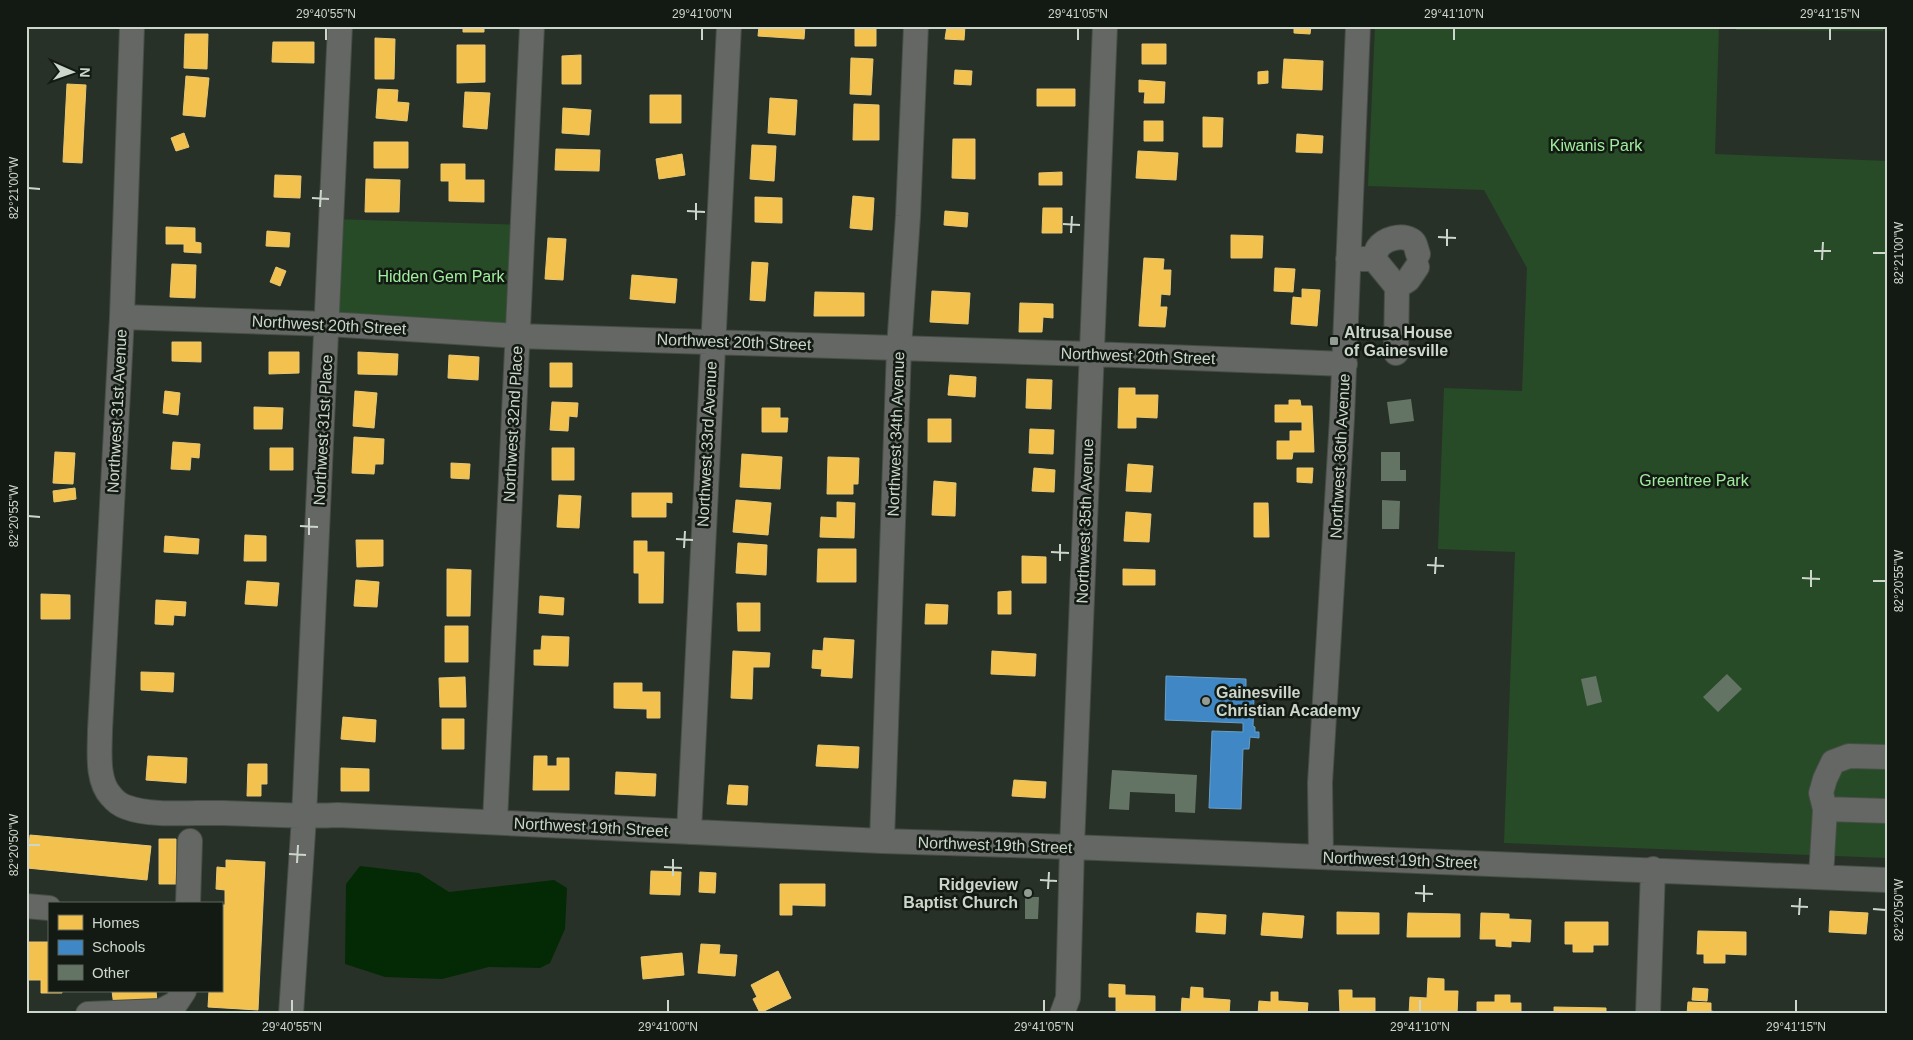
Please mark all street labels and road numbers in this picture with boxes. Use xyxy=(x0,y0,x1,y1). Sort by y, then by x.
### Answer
street label: Northwest 20th Street xyxy=(251,312,407,338)
street label: Northwest 31st Avenue xyxy=(104,328,130,493)
street label: Northwest 20th Street xyxy=(656,331,812,353)
street label: Northwest 32nd Place xyxy=(500,345,526,503)
street label: Northwest 20th Street xyxy=(1060,345,1216,367)
street label: Northwest 34th Avenue xyxy=(885,351,907,517)
street label: Northwest 31st Place xyxy=(311,354,335,506)
street label: Northwest 33rd Avenue xyxy=(694,361,720,527)
street label: Northwest 36th Avenue xyxy=(1327,373,1353,539)
street label: Northwest 35th Avenue xyxy=(1074,438,1096,604)
street label: Northwest 19th Street xyxy=(513,814,669,840)
street label: Northwest 19th Street xyxy=(917,834,1073,856)
street label: Northwest 19th Street xyxy=(1322,849,1478,871)

